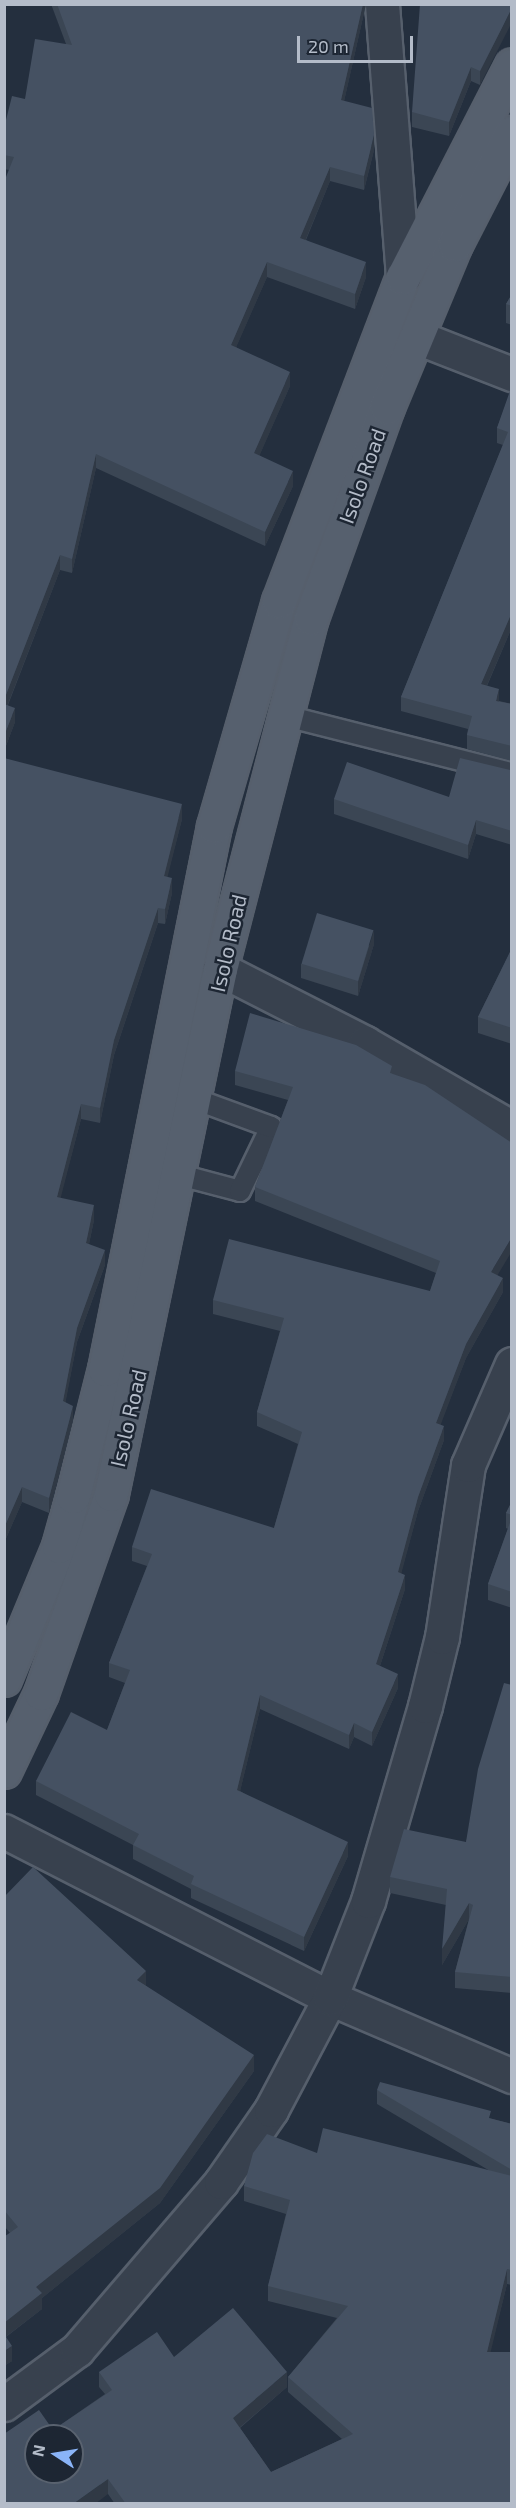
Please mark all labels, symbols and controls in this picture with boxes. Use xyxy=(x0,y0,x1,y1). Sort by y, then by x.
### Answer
scale bar xyxy=(300,24,416,62)
text: 20 m xyxy=(308,35,349,57)
street label: Isolo Road xyxy=(333,425,391,527)
street label: Isolo Road xyxy=(205,892,251,994)
street label: Isolo Road xyxy=(105,1367,151,1469)
north arrow xyxy=(24,2424,84,2484)
text: N xyxy=(27,2443,48,2458)

